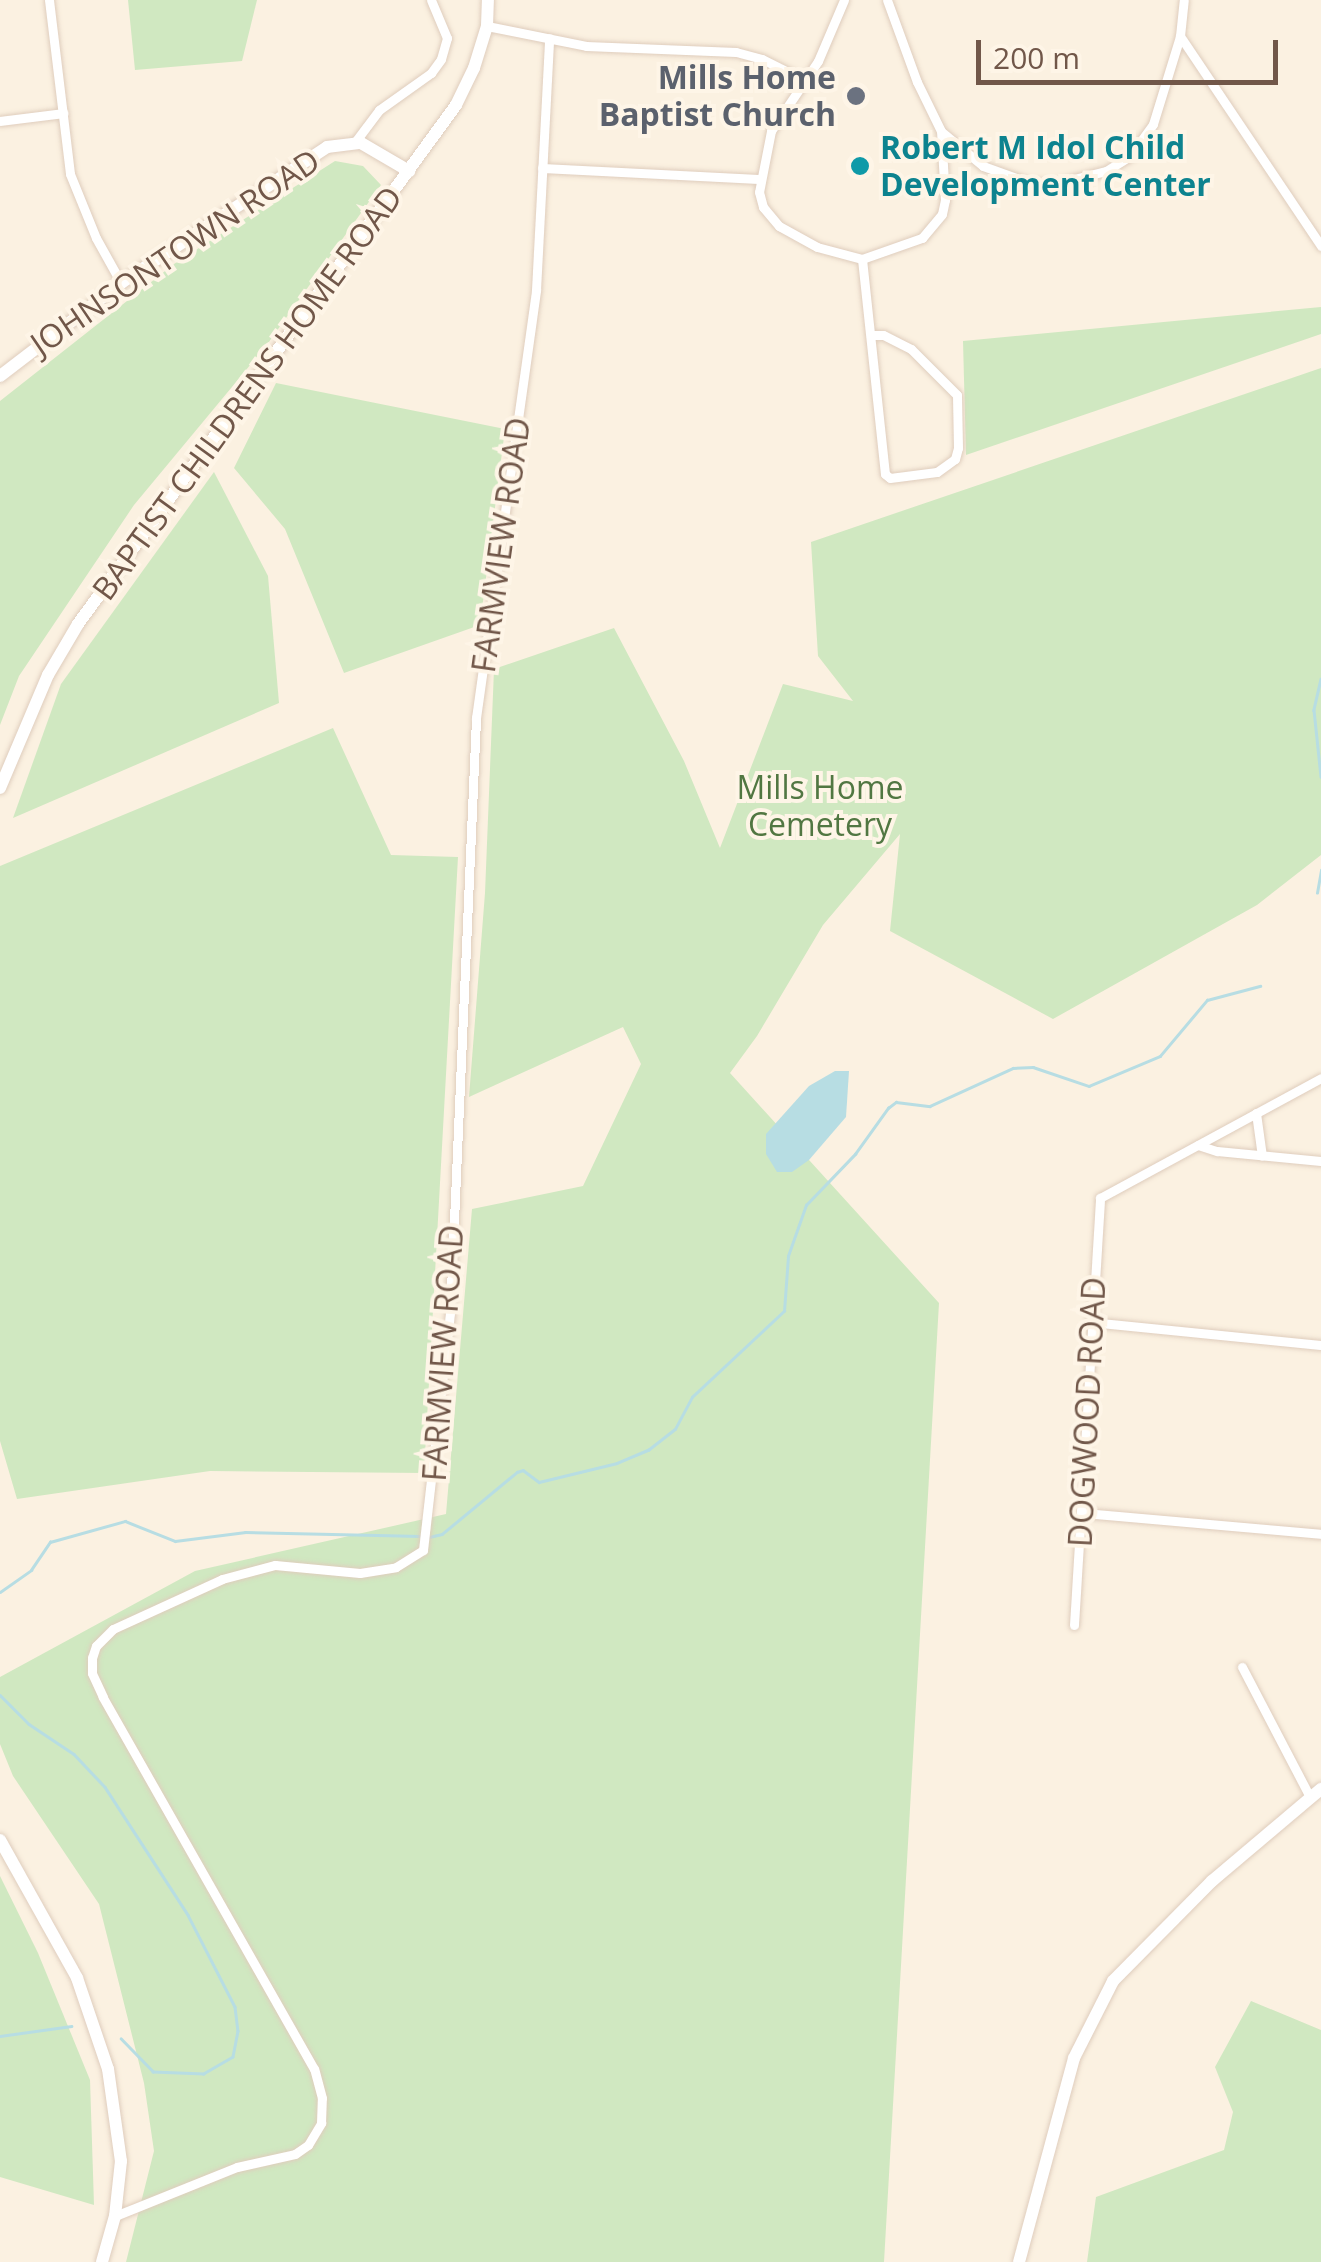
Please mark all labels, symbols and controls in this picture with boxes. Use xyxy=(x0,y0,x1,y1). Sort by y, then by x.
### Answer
scale bar xyxy=(981,20,1284,82)
text: 200 m xyxy=(993,37,1080,78)
place label: Mills Home Baptist Church xyxy=(599,59,836,134)
marker: Mills Home Baptist Church xyxy=(845,85,867,107)
place label: Robert M Idol Child Development Center xyxy=(880,129,1211,204)
street label: JOHNSONTOWN ROAD xyxy=(23,141,327,363)
marker: Robert M Idol Child Development Center xyxy=(849,155,871,177)
street label: BAPTIST CHILDRENS HOME ROAD xyxy=(84,179,410,607)
street label: FARMVIEW ROAD xyxy=(464,415,538,675)
park label: Mills Home Cemetery xyxy=(736,769,904,844)
street label: FARMVIEW ROAD xyxy=(415,1223,471,1483)
street label: DOGWOOD ROAD xyxy=(1061,1276,1113,1548)

